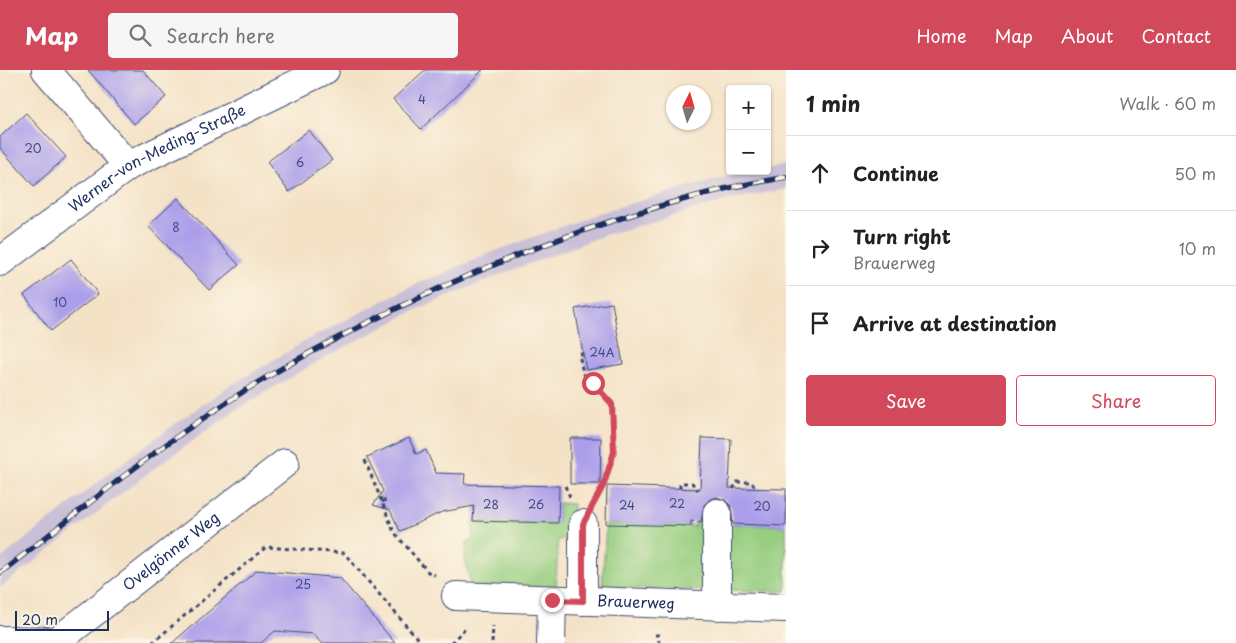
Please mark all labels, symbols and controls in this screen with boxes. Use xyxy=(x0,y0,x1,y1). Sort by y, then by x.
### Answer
search box xyxy=(108,13,458,58)
text: Map xyxy=(25,17,78,53)
icon: search xyxy=(126,21,154,49)
text: Search here xyxy=(166,21,275,49)
text: Home xyxy=(916,22,966,49)
text: Map xyxy=(994,22,1033,49)
text: About xyxy=(1061,22,1113,49)
text: Contact xyxy=(1141,22,1211,49)
north arrow xyxy=(666,85,711,130)
map controls xyxy=(726,85,771,175)
button: + xyxy=(726,85,771,130)
text: 1 min xyxy=(806,87,860,119)
house number: 4 xyxy=(418,90,426,108)
text: Walk · 60 m xyxy=(1119,91,1216,115)
street label: Werner-von-Meding-Straße xyxy=(63,98,249,217)
button: − xyxy=(726,130,771,175)
house number: 20 xyxy=(24,139,42,157)
house number: 6 xyxy=(296,153,304,171)
icon: ahead xyxy=(806,159,834,187)
text: Continue xyxy=(853,159,939,187)
text: 50 m xyxy=(1175,161,1216,185)
house number: 8 xyxy=(172,218,180,236)
text: Turn right xyxy=(853,222,951,250)
icon: right xyxy=(806,234,834,262)
text: 10 m xyxy=(1179,236,1216,260)
text: Brauerweg xyxy=(853,250,936,274)
house number: 10 xyxy=(53,293,67,311)
icon: arrive xyxy=(806,309,834,337)
text: Arrive at destination xyxy=(853,309,1057,337)
house number: 24A xyxy=(590,343,615,361)
route start xyxy=(582,372,605,395)
button: Save xyxy=(806,375,1006,426)
button: Share xyxy=(1016,375,1216,426)
house number: 22 xyxy=(669,494,685,512)
house number: 28 xyxy=(483,495,499,513)
house number: 26 xyxy=(528,495,544,513)
house number: 24 xyxy=(619,496,635,514)
house number: 20 xyxy=(753,497,771,515)
street label: Ovelgönner Weg xyxy=(117,505,224,596)
house number: 25 xyxy=(295,575,311,593)
street label: Brauerweg xyxy=(597,588,675,614)
route end xyxy=(541,589,564,612)
scale bar xyxy=(15,608,109,631)
text: 20 m xyxy=(22,609,58,630)

